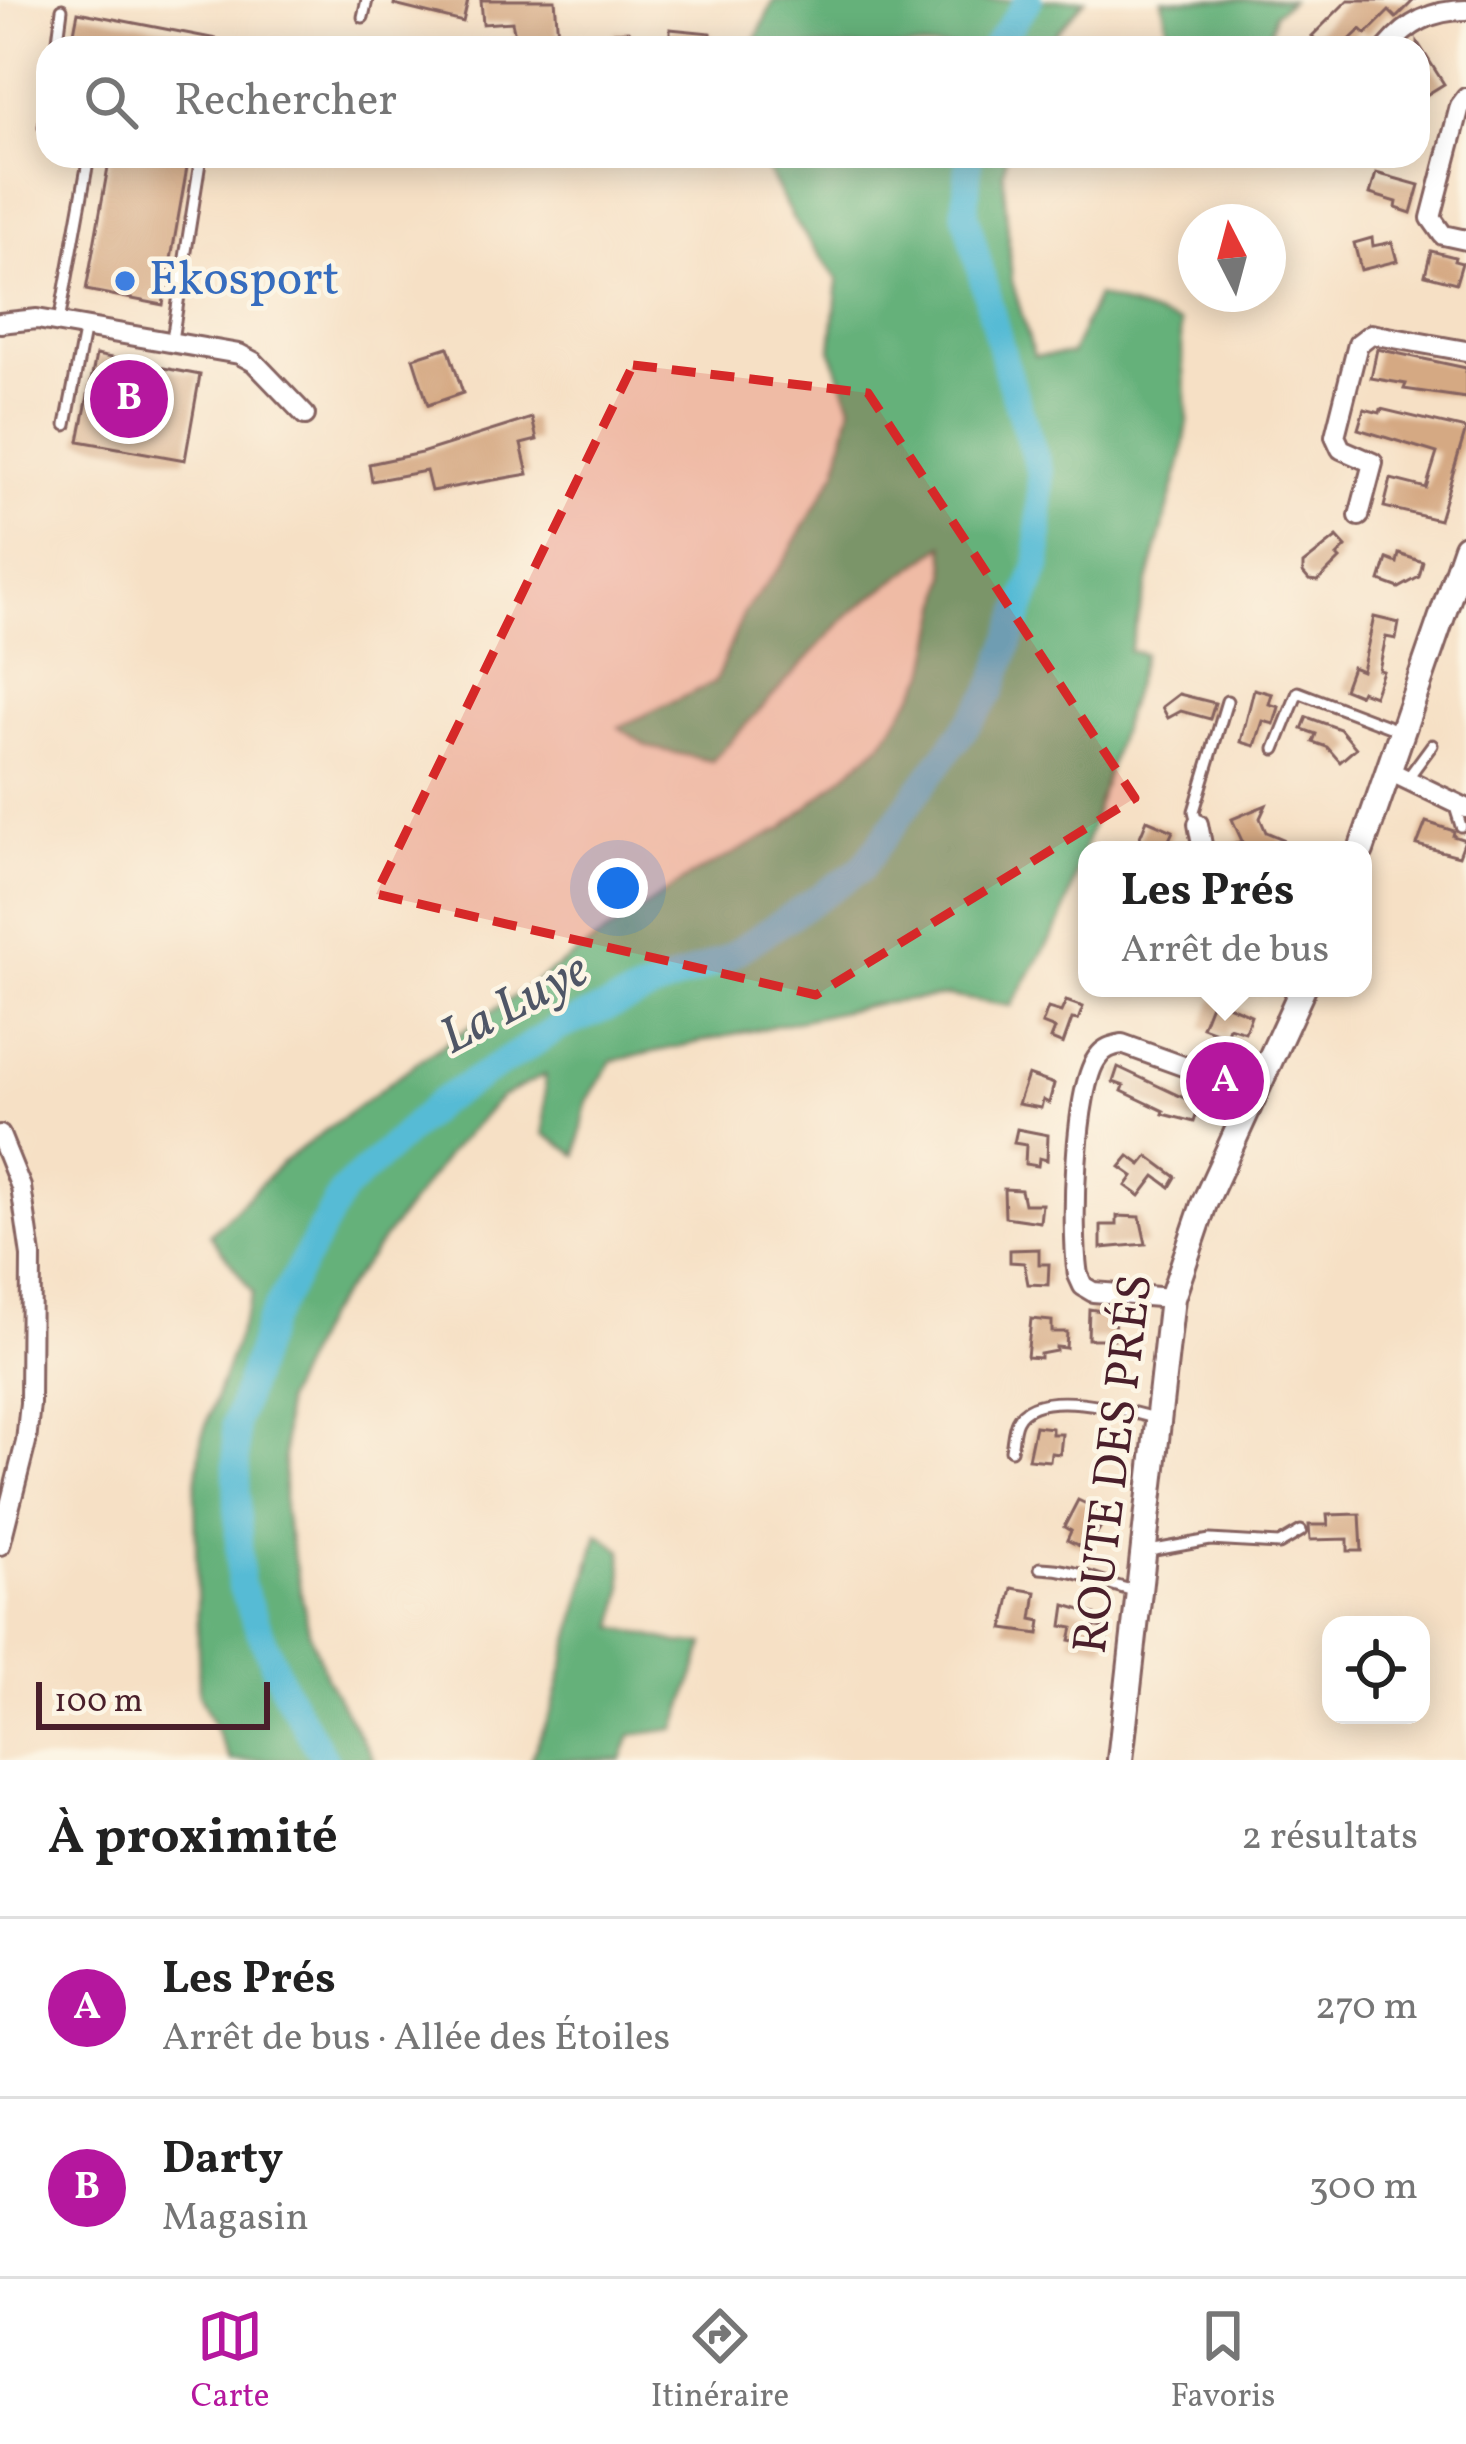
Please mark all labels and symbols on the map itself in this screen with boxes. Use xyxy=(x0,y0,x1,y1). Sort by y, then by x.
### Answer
north arrow xyxy=(1178,204,1286,312)
place label: Ekosport xyxy=(149,248,339,315)
marker: Ekosport xyxy=(112,268,138,294)
pin: B xyxy=(90,354,168,444)
your location xyxy=(588,858,648,918)
water label: La Luye xyxy=(428,936,602,1074)
pin: A xyxy=(1186,1036,1264,1126)
street label: ROUTE DES PRÉS xyxy=(1058,1271,1172,1657)
scale bar xyxy=(36,1676,270,1729)

